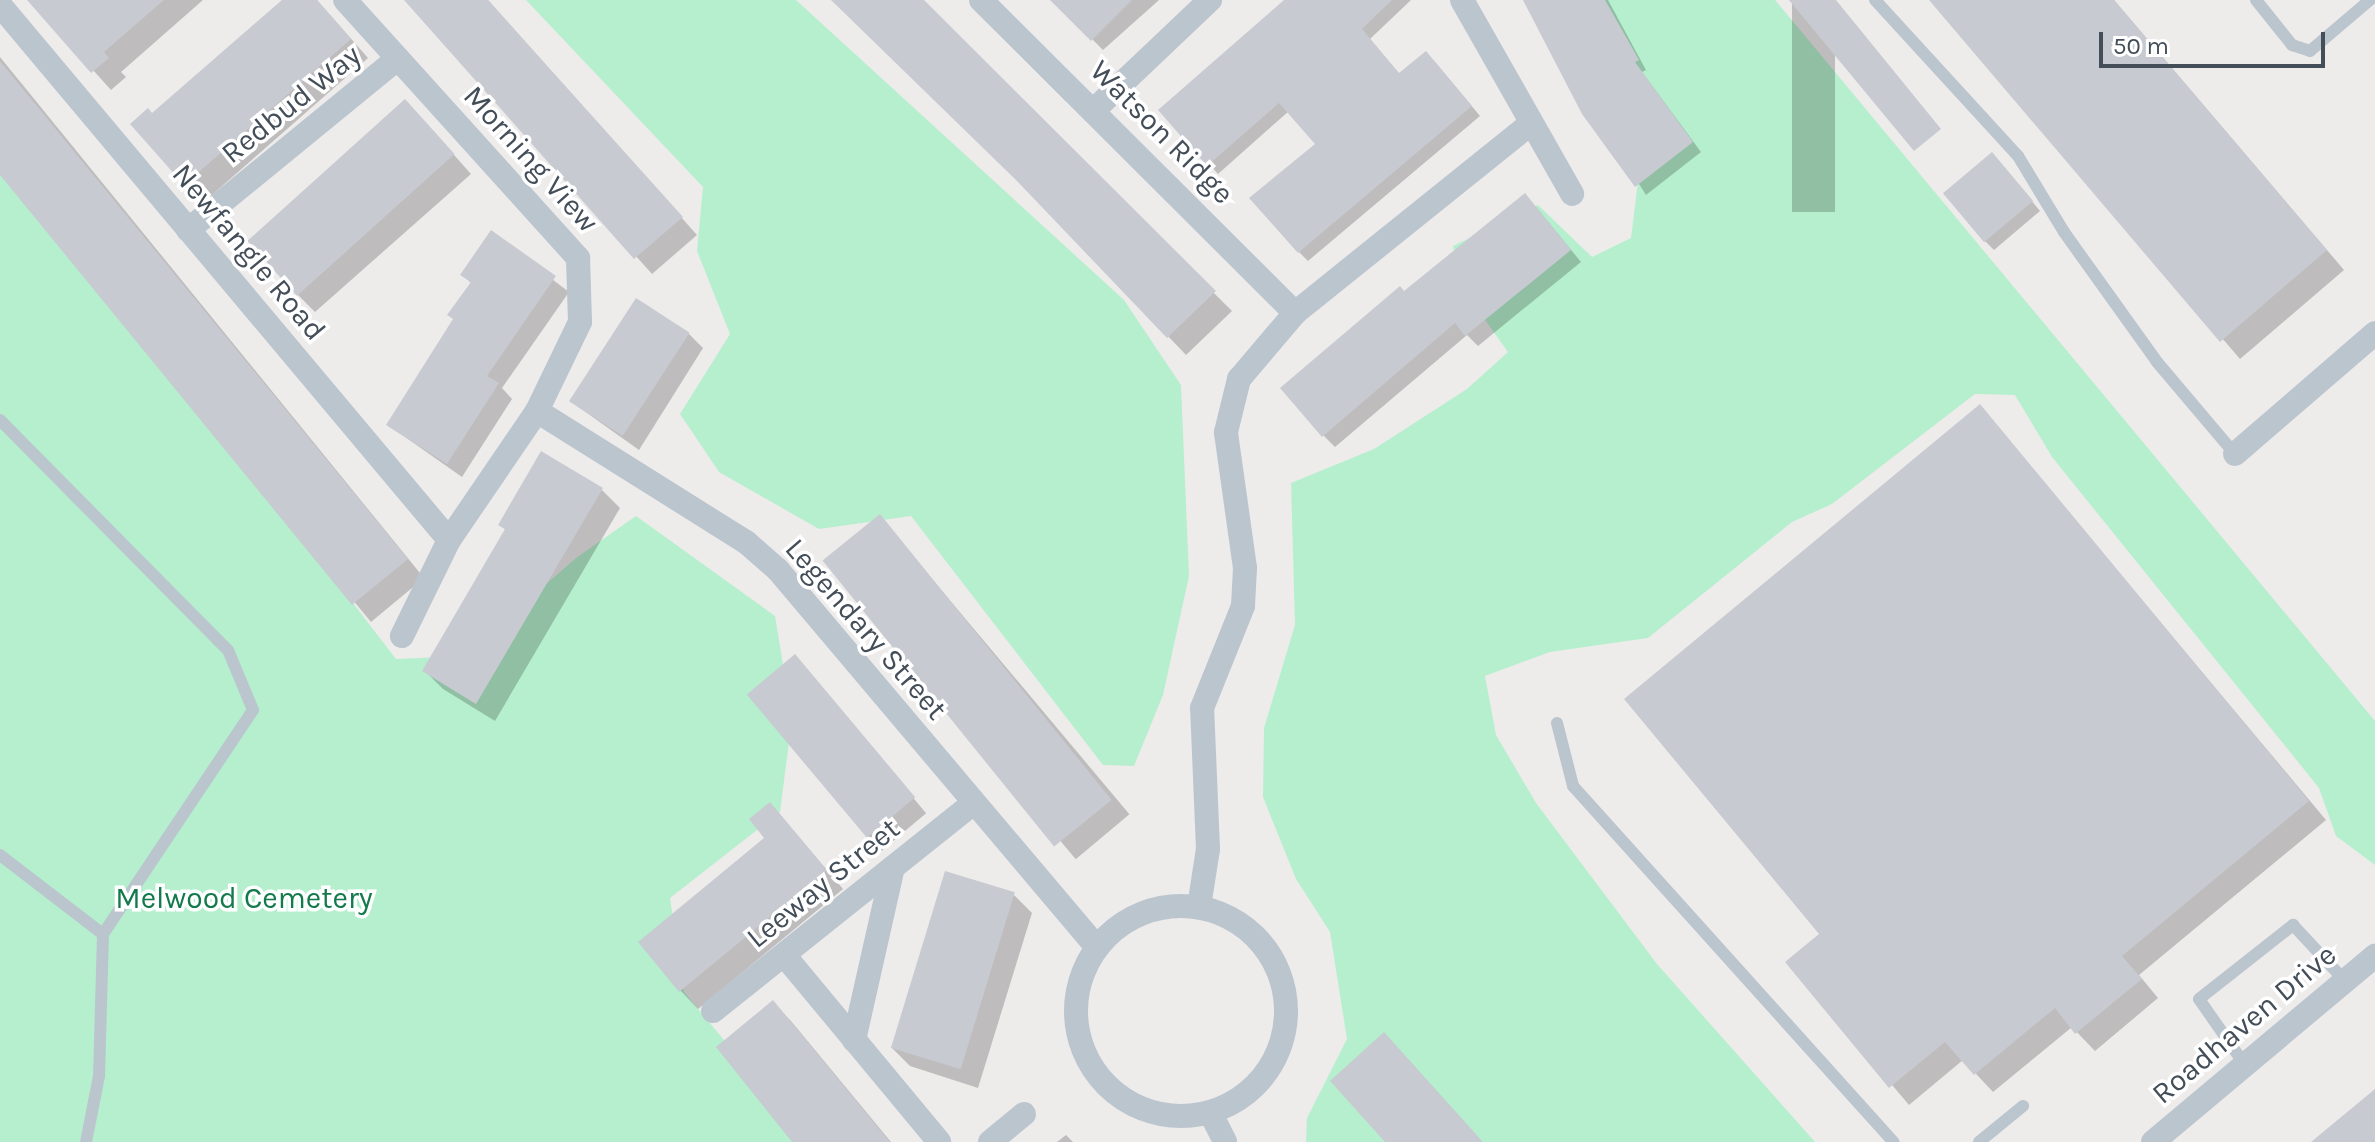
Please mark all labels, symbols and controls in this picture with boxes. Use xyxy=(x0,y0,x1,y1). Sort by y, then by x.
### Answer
scale bar xyxy=(2103,16,2329,66)
text: 50 m xyxy=(2113,32,2169,60)
street label: Redbud Way xyxy=(214,37,368,171)
street label: Watson Ridge xyxy=(1083,53,1241,211)
street label: Morning View xyxy=(456,78,606,240)
street label: Newfangle Road xyxy=(165,156,333,348)
street label: Legendary Street xyxy=(777,531,955,727)
street label: Leeway Street xyxy=(739,810,907,956)
park label: Melwood Cemetery xyxy=(115,880,373,916)
street label: Roadhaven Drive xyxy=(2145,936,2343,1112)

